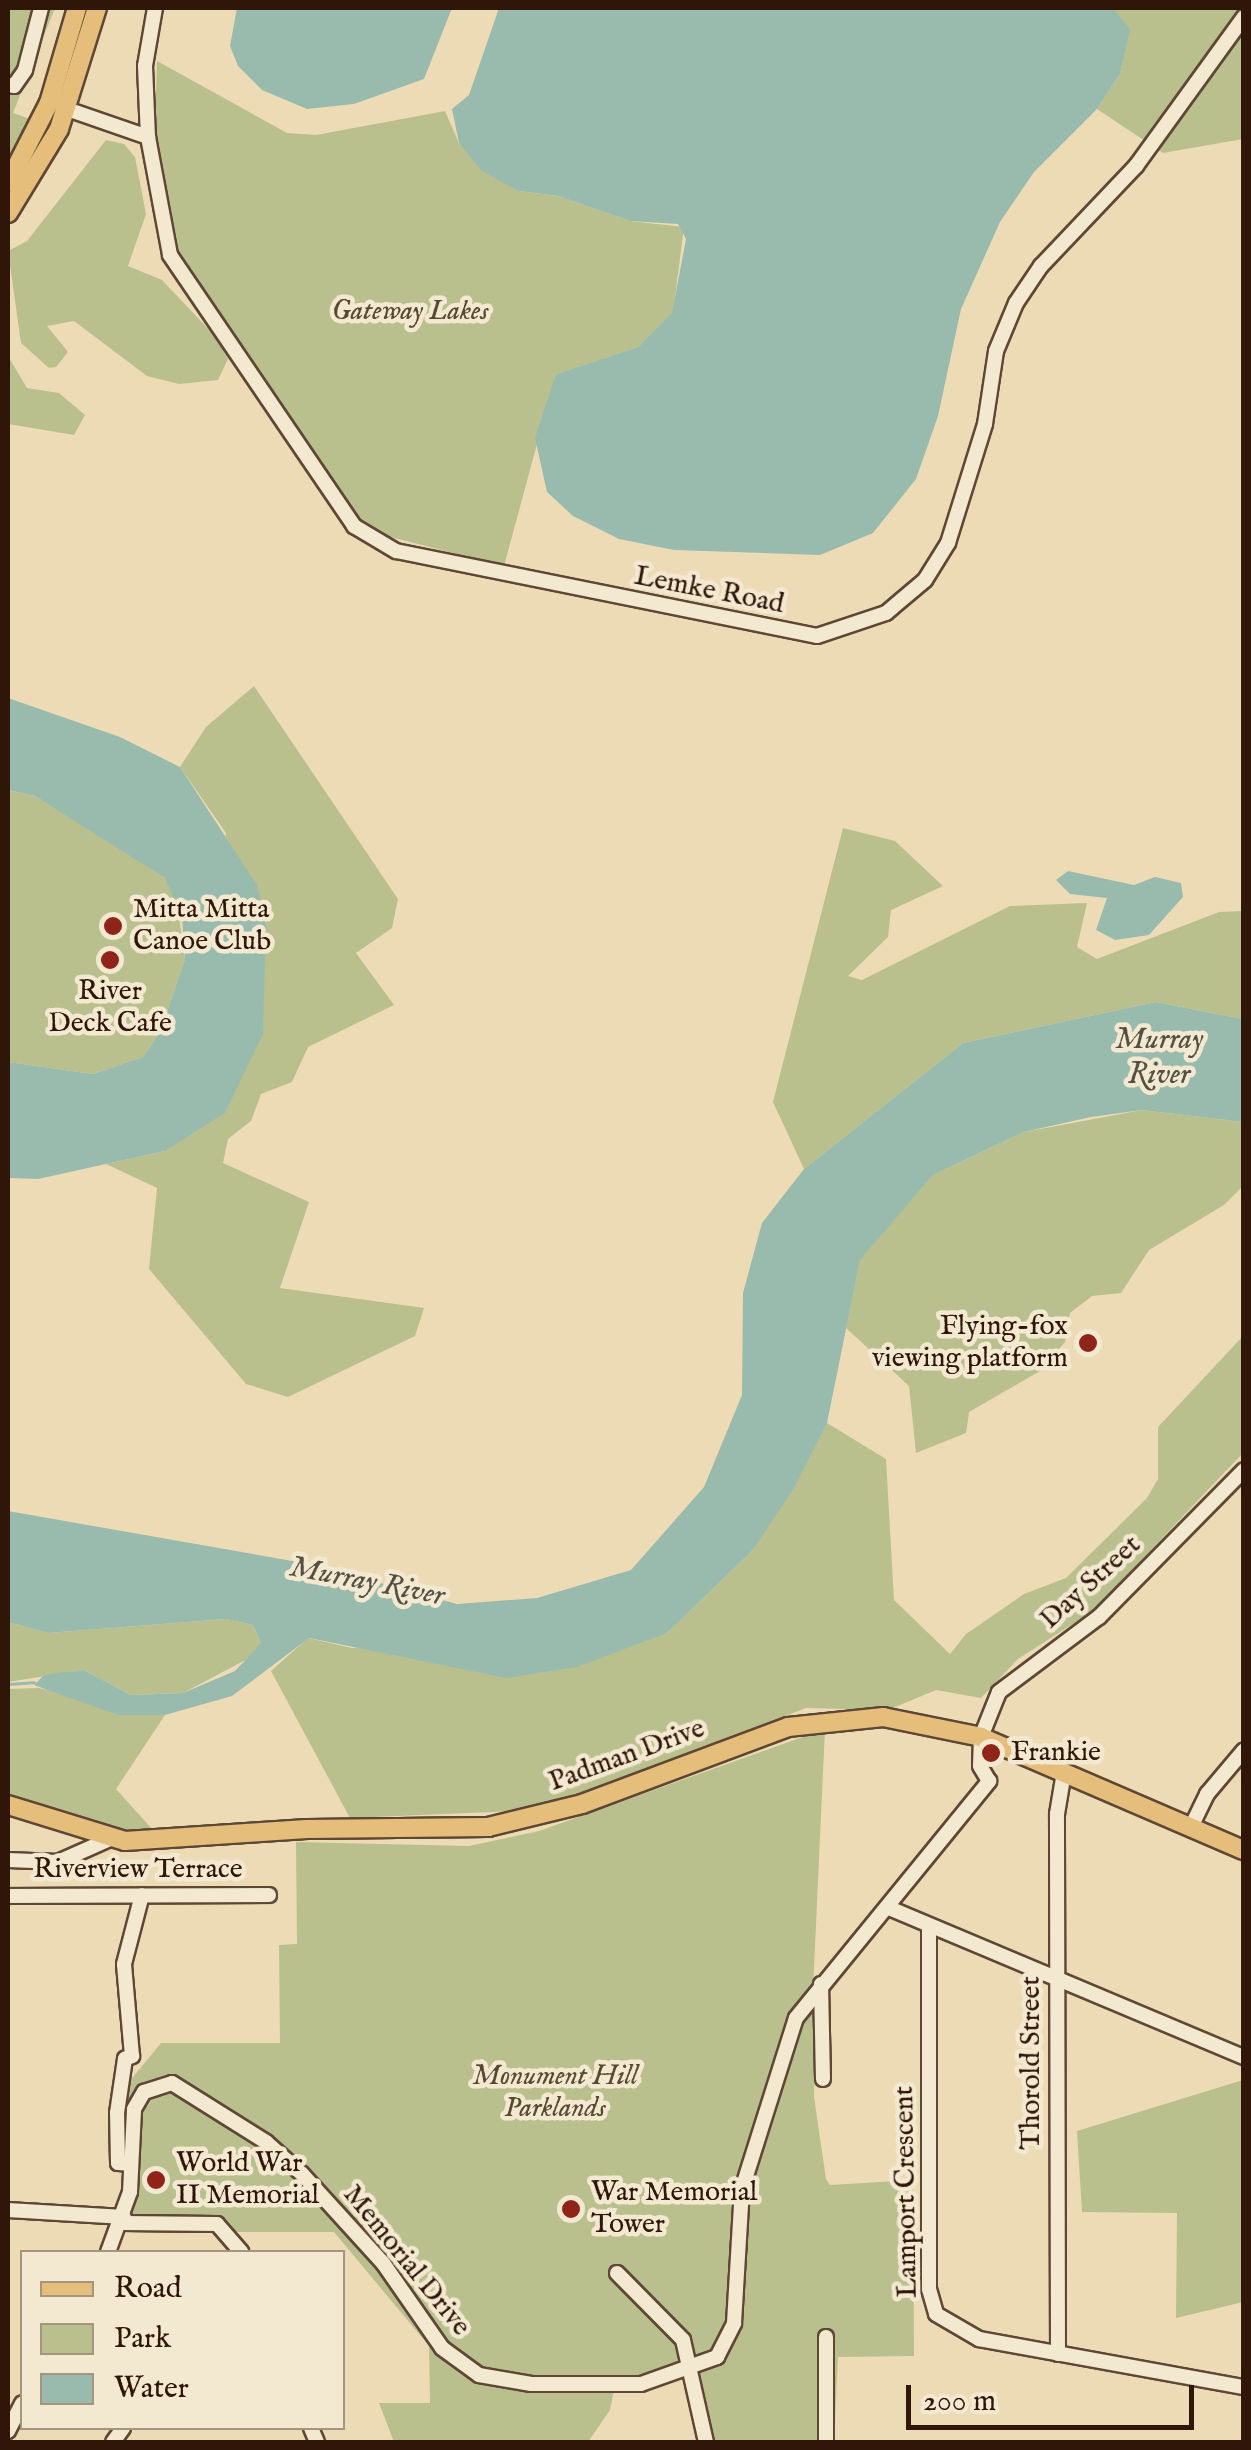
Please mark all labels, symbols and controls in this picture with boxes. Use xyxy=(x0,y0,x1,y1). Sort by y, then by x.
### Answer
park label: Gateway Lakes xyxy=(332,295,488,329)
street label: Lemke Road xyxy=(631,560,787,622)
place label: Mitta Mitta Canoe Club xyxy=(133,893,271,959)
marker: Mitta Mitta Canoe Club xyxy=(102,915,124,937)
marker: River Deck Cafe xyxy=(99,949,121,971)
place label: River Deck Cafe xyxy=(48,975,172,1041)
water label: Murray River xyxy=(1115,1022,1203,1092)
place label: Flying-fox viewing platform xyxy=(872,1310,1068,1376)
marker: Flying-fox viewing platform xyxy=(1077,1332,1099,1354)
street label: Day Street xyxy=(1034,1529,1148,1637)
water label: Murray River xyxy=(287,1549,447,1615)
street label: Padman Drive xyxy=(545,1712,709,1800)
place label: Frankie xyxy=(1011,1736,1101,1770)
marker: Frankie xyxy=(980,1742,1002,1764)
street label: Riverview Terrace xyxy=(33,1853,243,1887)
street label: Thorold Street xyxy=(1015,1976,1049,2150)
park label: Monument Hill Parklands xyxy=(472,2060,638,2126)
street label: Lamport Crescent xyxy=(888,2086,926,2298)
place label: World War II Memorial xyxy=(176,2147,319,2213)
marker: World War II Memorial xyxy=(145,2169,167,2191)
place label: War Memorial Tower xyxy=(591,2176,757,2242)
street label: Memorial Drive xyxy=(335,2179,477,2343)
marker: War Memorial Tower xyxy=(560,2198,582,2220)
legend xyxy=(20,2250,345,2430)
text: Road xyxy=(114,2270,182,2308)
text: Park xyxy=(114,2320,171,2358)
scale bar xyxy=(911,2365,1198,2427)
text: Water xyxy=(114,2370,189,2408)
text: 200 m xyxy=(923,2383,996,2421)

